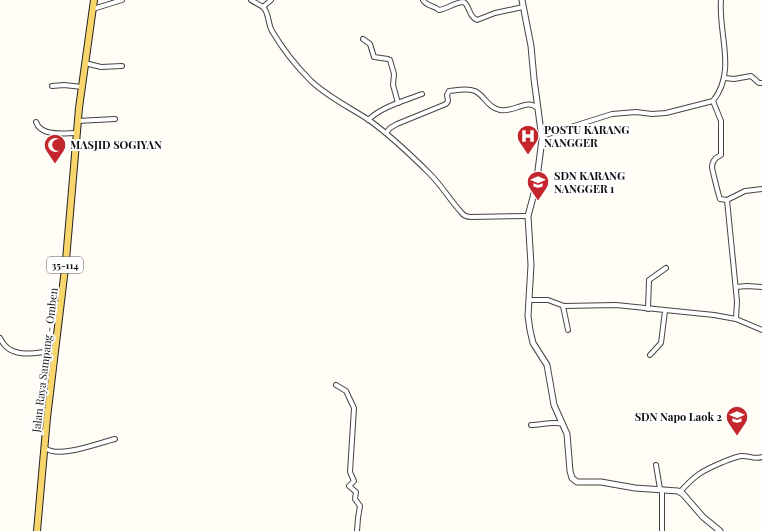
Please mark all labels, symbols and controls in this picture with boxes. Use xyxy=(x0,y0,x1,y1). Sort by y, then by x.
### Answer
place label: POSTU KARANG NANGGER xyxy=(544,122,629,150)
hospital icon: POSTU KARANG NANGGER xyxy=(515,123,541,156)
mosque icon: MASJID SOGIYAN xyxy=(42,132,68,165)
place label: MASJID SOGIYAN xyxy=(70,137,162,152)
place label: SDN KARANG NANGGER 1 xyxy=(554,168,625,196)
school or university icon: SDN KARANG NANGGER 1 xyxy=(525,169,551,202)
road number: 35-114 xyxy=(47,257,83,273)
street label: Jalan Raya Sampang - Omben xyxy=(28,286,61,434)
school or university icon: SDN Napo Laok 2 xyxy=(724,404,750,437)
place label: SDN Napo Laok 2 xyxy=(635,409,722,424)

